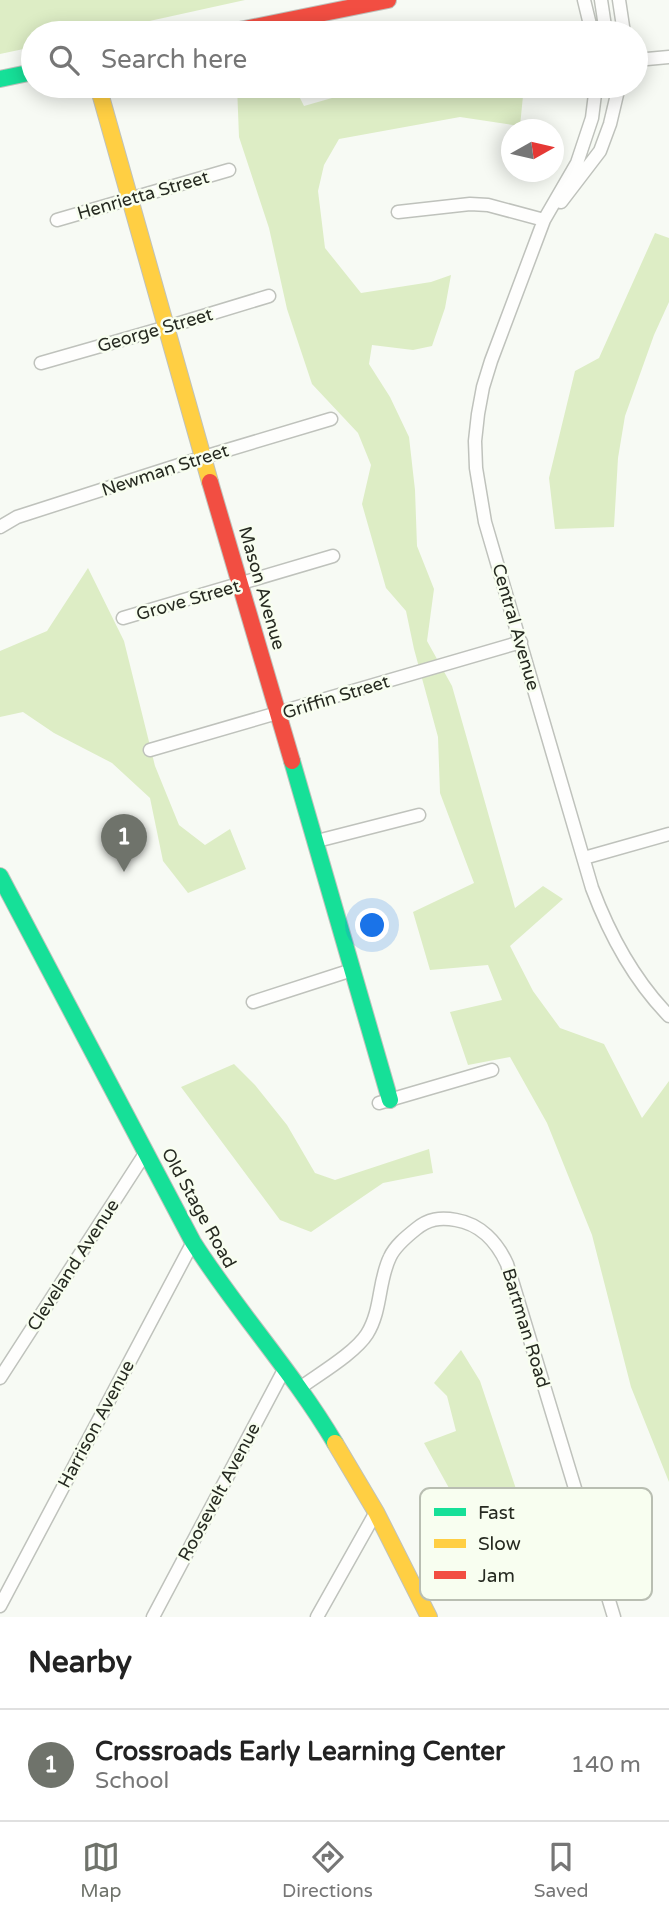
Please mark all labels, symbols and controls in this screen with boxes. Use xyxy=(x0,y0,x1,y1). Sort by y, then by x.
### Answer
search box xyxy=(21,21,648,98)
icon: search xyxy=(45,41,83,79)
text: Search here xyxy=(101,44,247,75)
north arrow xyxy=(501,119,564,182)
street label: Henrietta Street xyxy=(75,166,212,224)
street label: George Street xyxy=(95,303,215,357)
street label: Newman Street xyxy=(99,439,231,501)
street label: Mason Avenue xyxy=(234,524,290,652)
street label: Central Avenue xyxy=(487,561,545,693)
street label: Grove Street xyxy=(134,575,242,625)
street label: Griffin Street xyxy=(280,670,392,724)
pin: 1 xyxy=(101,814,147,872)
your location xyxy=(355,908,389,942)
street label: Old Stage Road xyxy=(157,1144,241,1272)
street label: Cleveland Avenue xyxy=(22,1195,124,1335)
street label: Bartman Road xyxy=(497,1266,555,1390)
street label: Harrison Avenue xyxy=(53,1356,139,1492)
street label: Roosevelt Avenue xyxy=(173,1419,265,1565)
legend xyxy=(420,1488,652,1600)
text: Fast xyxy=(478,1502,515,1524)
text: Slow xyxy=(478,1533,521,1555)
text: Jam xyxy=(478,1565,515,1587)
text: Nearby xyxy=(28,1644,132,1681)
text: Crossroads Early Learning Center xyxy=(95,1736,505,1767)
text: 1 xyxy=(44,1751,58,1779)
text: 140 m xyxy=(571,1751,641,1779)
text: School xyxy=(95,1767,169,1795)
tab: Map xyxy=(80,1838,121,1902)
tab: Directions xyxy=(282,1838,373,1902)
tab: Saved xyxy=(534,1838,589,1902)

